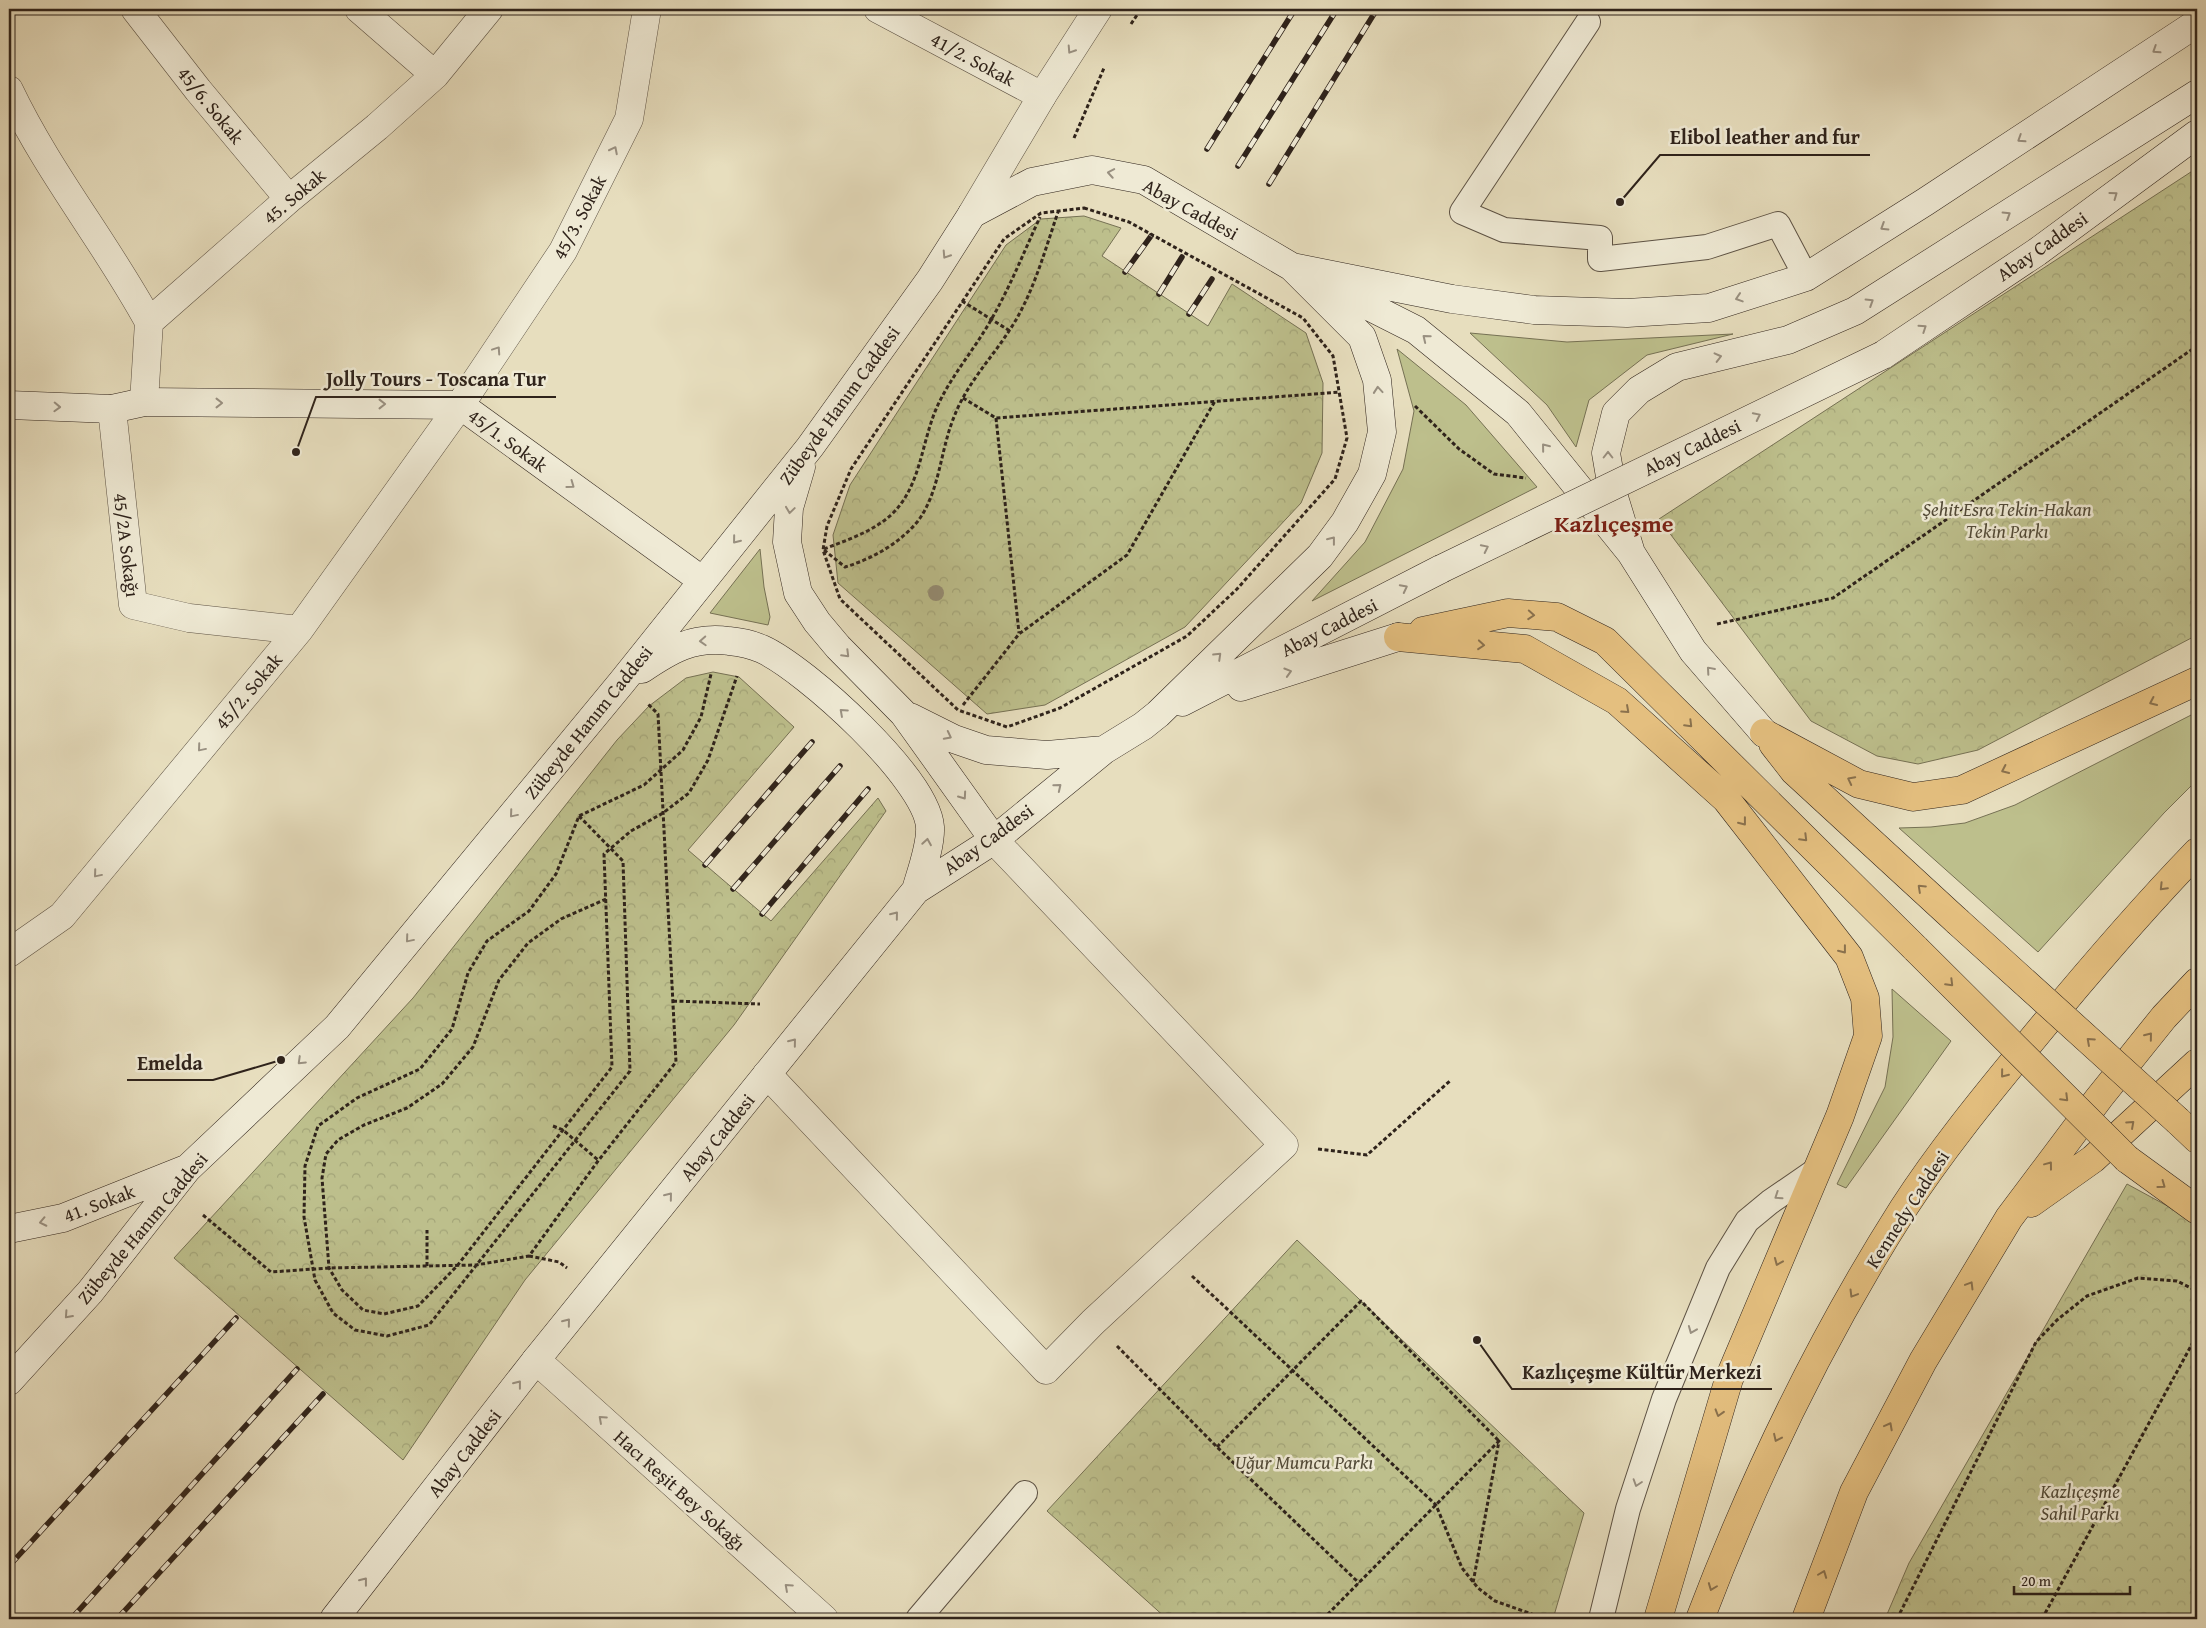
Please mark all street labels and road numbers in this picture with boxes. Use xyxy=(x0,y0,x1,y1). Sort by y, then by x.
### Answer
street label: 41/2. Sokak xyxy=(926,25,1021,93)
street label: 45/6. Sokak xyxy=(171,60,251,150)
street label: 45. Sokak xyxy=(257,161,332,231)
street label: 45/3. Sokak xyxy=(545,169,613,264)
street label: Abay Caddesi xyxy=(1138,171,1244,247)
street label: Abay Caddesi xyxy=(1991,204,2093,288)
street label: Zübeyde Hanım Caddesi xyxy=(772,320,906,490)
street label: 45/1. Sokak xyxy=(462,402,554,479)
street label: Abay Caddesi xyxy=(1639,411,1745,483)
street label: 45/2A Sokağı xyxy=(107,491,147,599)
street label: Abay Caddesi xyxy=(1276,591,1382,663)
street label: Zübeyde Hanım Caddesi xyxy=(517,639,659,805)
street label: 45/2. Sokak xyxy=(208,646,289,735)
street label: Abay Caddesi xyxy=(937,797,1039,881)
street label: Abay Caddesi xyxy=(673,1087,761,1187)
street label: Kennedy Caddesi xyxy=(1858,1145,1956,1273)
street label: Zübeyde Hanım Caddesi xyxy=(70,1146,214,1310)
street label: 41. Sokak xyxy=(59,1176,139,1229)
street label: Abay Caddesi xyxy=(421,1403,507,1503)
street label: Hacı Reşit Bey Sokağı xyxy=(608,1423,752,1557)

